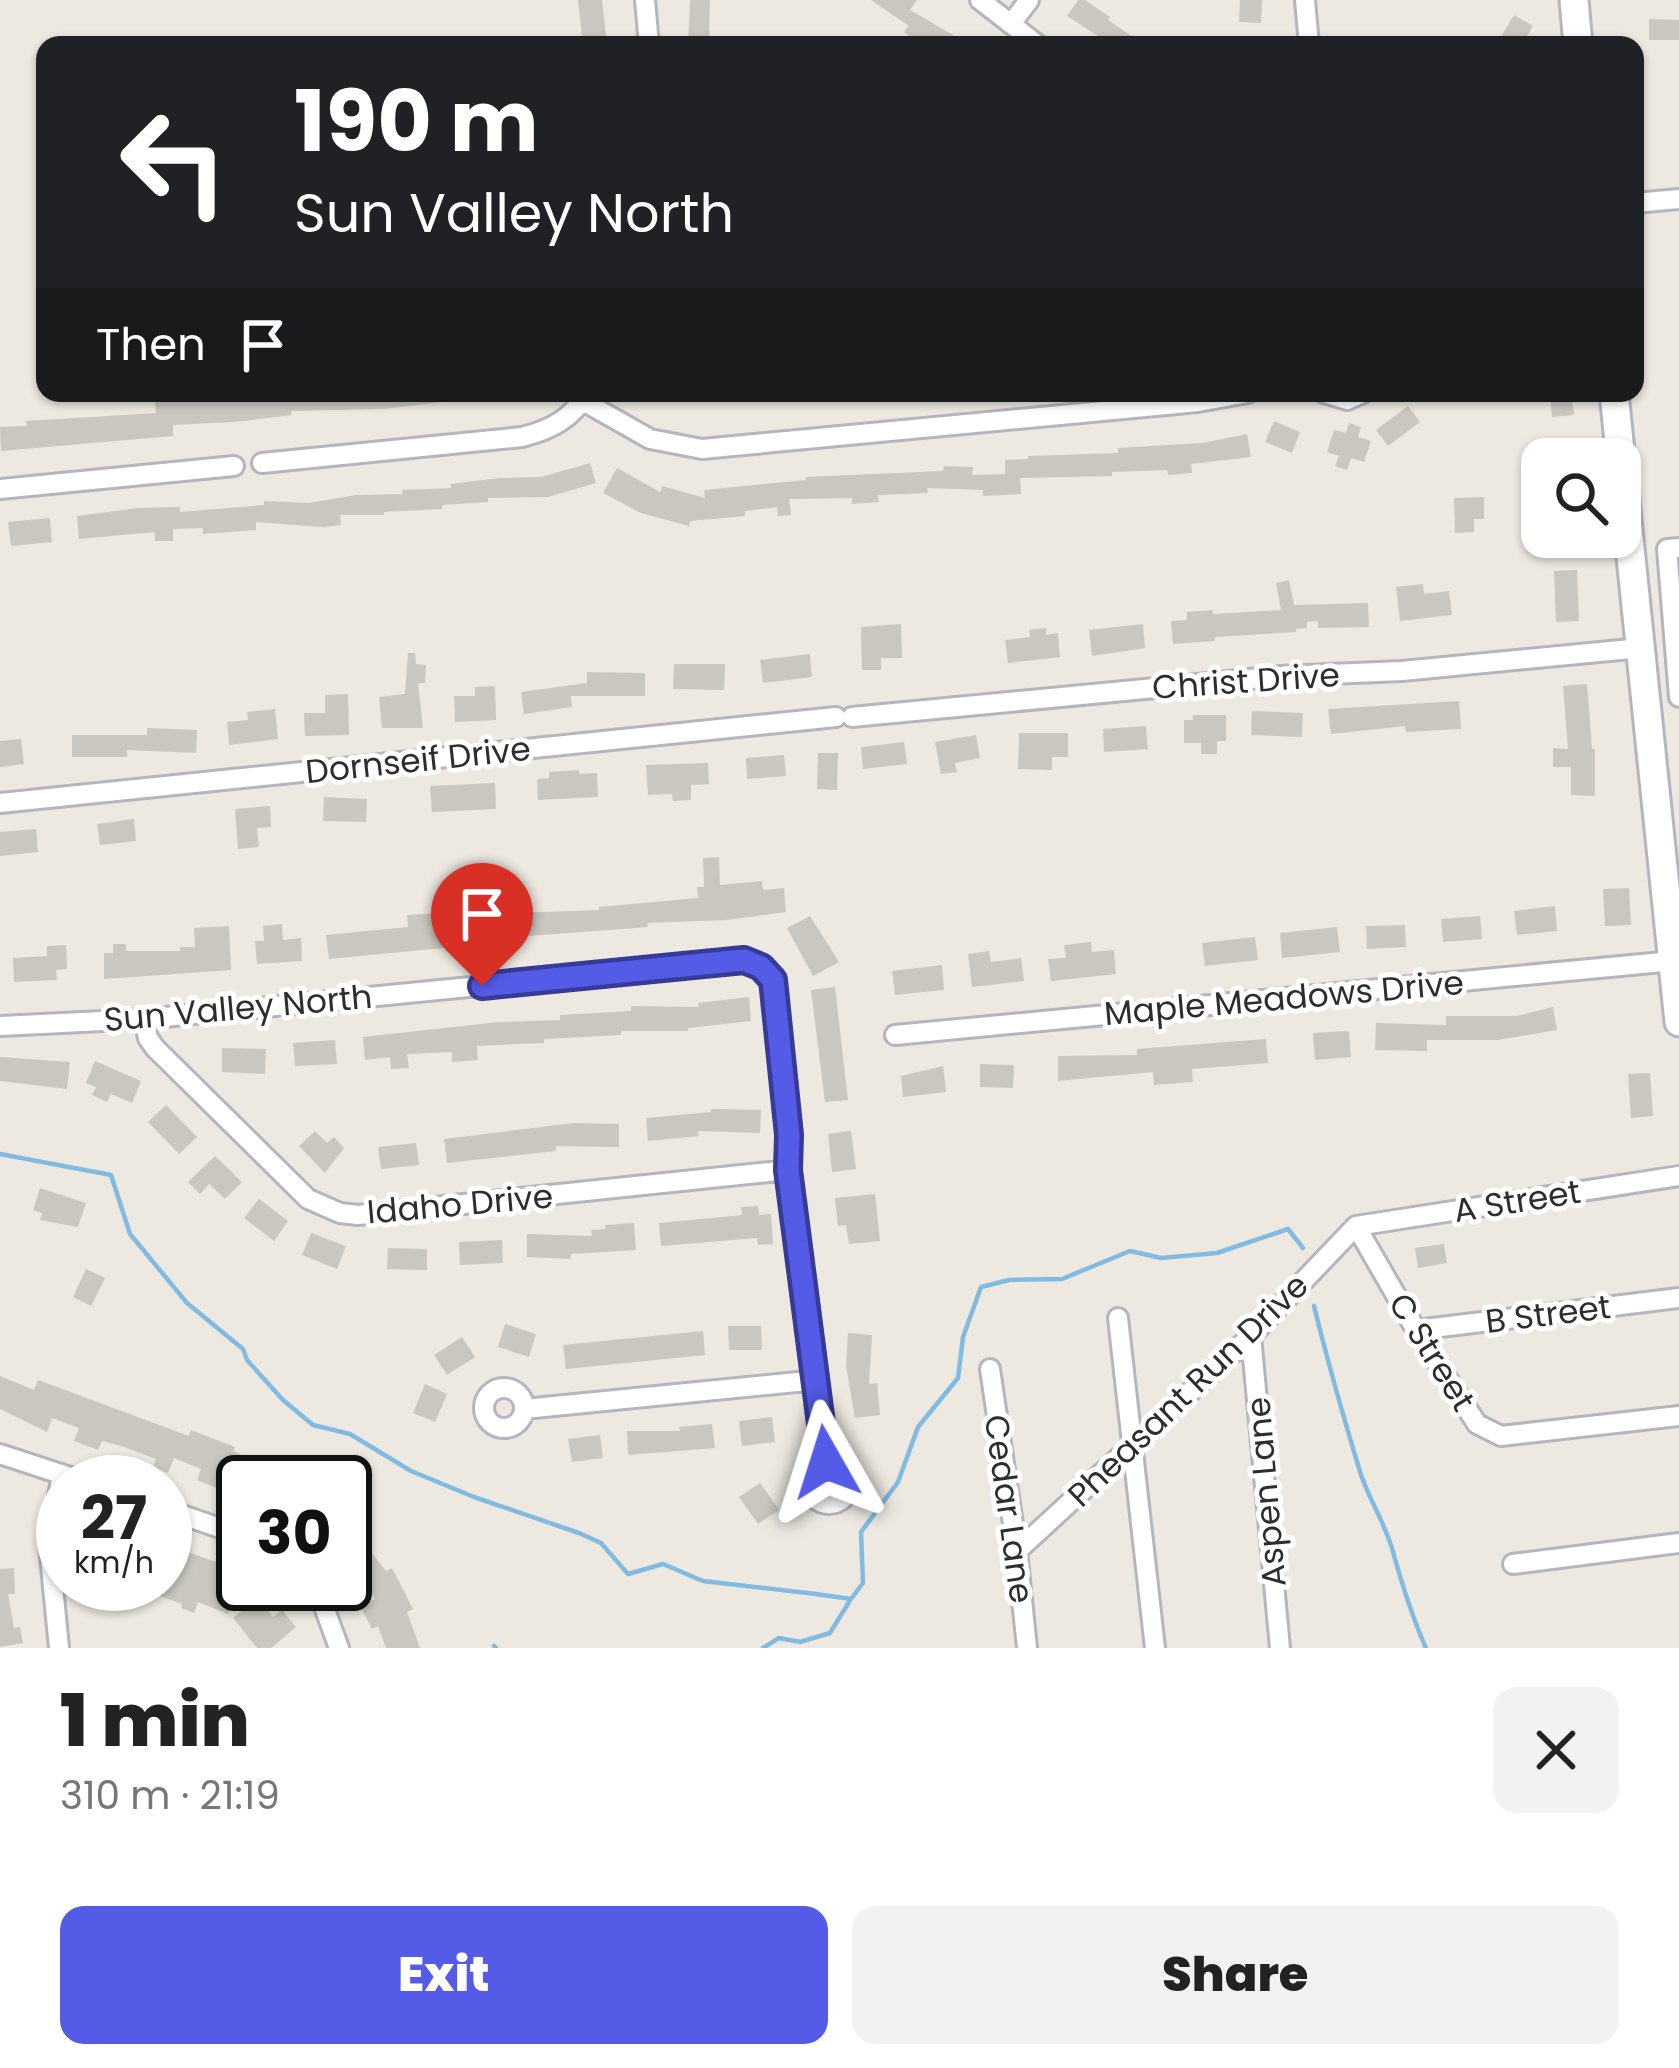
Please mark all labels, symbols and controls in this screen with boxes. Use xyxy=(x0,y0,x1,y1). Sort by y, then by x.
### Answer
text: 190 m xyxy=(294,63,539,180)
icon: left xyxy=(96,84,252,240)
text: Sun Valley North xyxy=(294,175,734,251)
icon: arrive xyxy=(230,312,296,378)
text: Then xyxy=(96,313,206,376)
map controls xyxy=(1521,438,1641,558)
button: search xyxy=(1521,438,1641,558)
street label: Christ Drive xyxy=(1151,651,1341,711)
street label: Dornseif Drive xyxy=(303,725,533,795)
pin xyxy=(431,863,533,986)
icon: arrive xyxy=(449,881,515,947)
street label: Maple Meadows Drive xyxy=(1102,959,1466,1037)
street label: Sun Valley North xyxy=(102,973,374,1043)
street label: A Street xyxy=(1450,1168,1584,1234)
street label: Idaho Drive xyxy=(365,1172,555,1236)
street label: Pheasant Run Drive xyxy=(1057,1263,1319,1517)
street label: B Street xyxy=(1483,1283,1613,1345)
street label: C Street xyxy=(1377,1284,1487,1420)
street label: Aspen Lane xyxy=(1234,1395,1298,1589)
position arrow xyxy=(763,1399,889,1525)
street label: Cedar Lane xyxy=(973,1412,1045,1606)
speed limit sign: 30 xyxy=(216,1455,372,1611)
text: 27 xyxy=(81,1476,147,1560)
text: km/h xyxy=(74,1541,154,1584)
text: 1 min xyxy=(60,1670,250,1771)
button: close xyxy=(1493,1687,1619,1813)
text: 310 m · 21:19 xyxy=(60,1768,280,1823)
button: Exit xyxy=(60,1906,828,2044)
button: Share xyxy=(852,1906,1619,2044)

